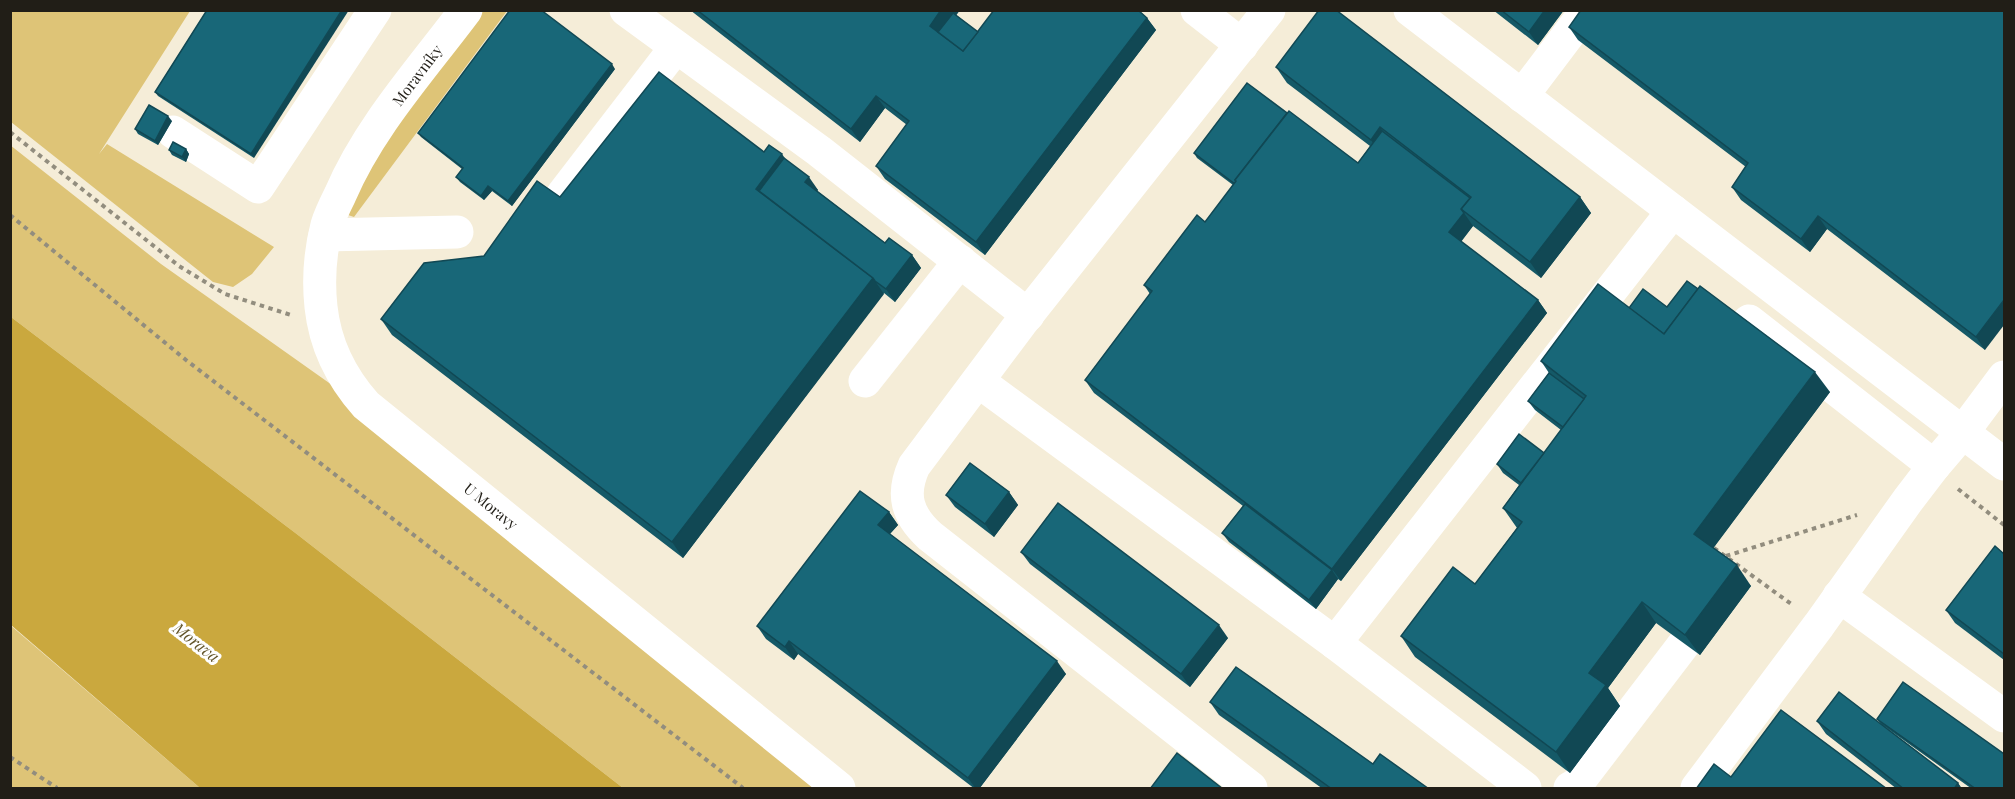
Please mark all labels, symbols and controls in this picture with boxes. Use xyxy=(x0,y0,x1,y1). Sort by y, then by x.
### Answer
street label: Moravníky xyxy=(387,40,447,110)
street label: U Moravy xyxy=(460,478,522,534)
water label: Morava xyxy=(169,617,224,667)

